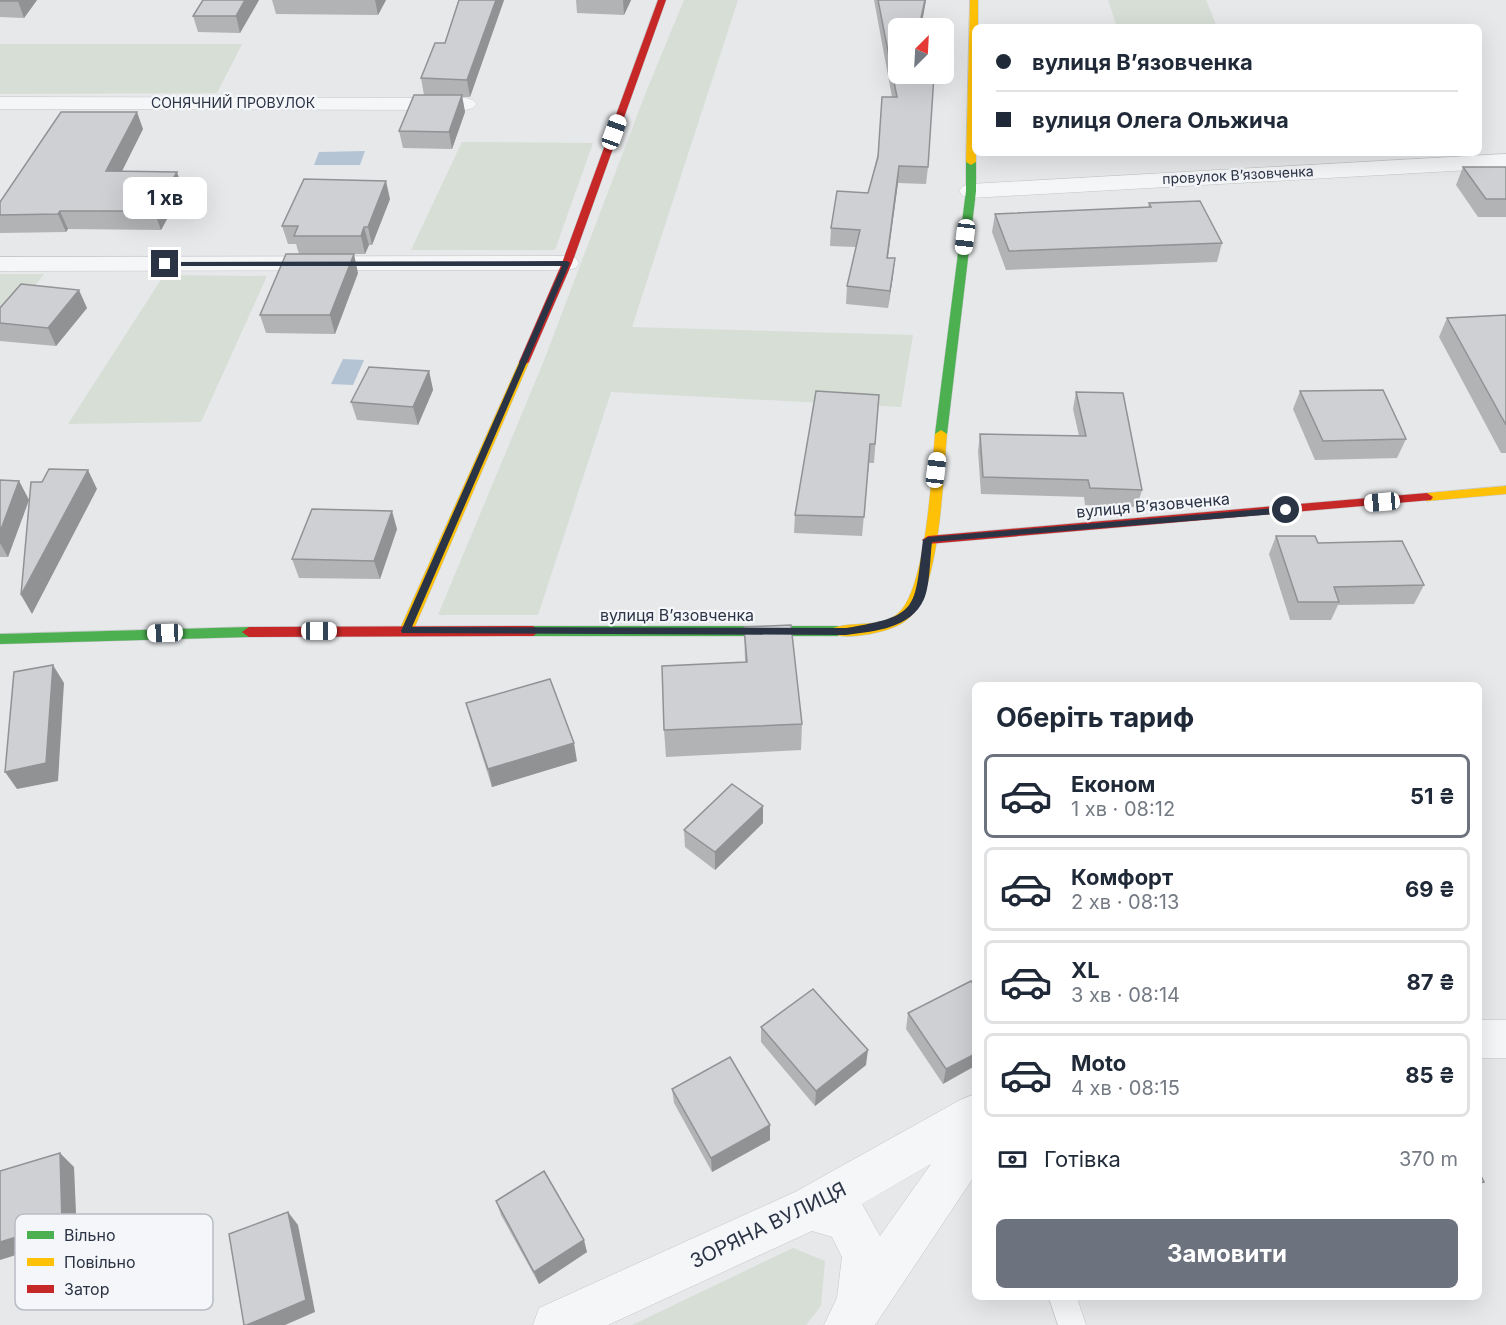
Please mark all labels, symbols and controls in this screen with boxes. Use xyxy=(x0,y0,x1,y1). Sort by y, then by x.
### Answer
north arrow xyxy=(888,18,954,84)
map controls xyxy=(888,18,954,84)
text: вулиця Вʼязовченка xyxy=(1032,49,1253,75)
street label: СОНЯЧНИЙ ПРОВУЛОК xyxy=(151,93,316,111)
text: вулиця Олега Ольжича xyxy=(1032,107,1289,133)
car xyxy=(599,112,629,152)
street label: провулок Вʼязовченка xyxy=(1162,162,1314,187)
callout: 1 хв xyxy=(123,177,207,219)
text: 1 хв xyxy=(147,186,183,210)
car xyxy=(954,218,976,256)
route end xyxy=(151,250,178,277)
car xyxy=(925,451,947,489)
street label: вулиця Вʼязовченка xyxy=(1075,488,1231,522)
car xyxy=(1363,491,1401,513)
route start xyxy=(1272,496,1299,523)
street label: вулиця Вʼязовченка xyxy=(600,605,754,625)
car xyxy=(301,622,337,640)
car xyxy=(147,623,183,643)
text: Оберіть тариф xyxy=(996,701,1194,734)
icon: car xyxy=(999,769,1053,823)
text: Економ xyxy=(1071,771,1155,797)
text: 51 ₴ xyxy=(1410,783,1455,809)
text: 1 хв · 08:12 xyxy=(1071,797,1175,821)
icon: car xyxy=(999,862,1053,916)
text: Комфорт xyxy=(1071,864,1173,890)
text: 69 ₴ xyxy=(1405,876,1455,902)
text: 2 хв · 08:13 xyxy=(1071,890,1179,914)
icon: car xyxy=(999,955,1053,1009)
text: XL xyxy=(1071,957,1100,983)
text: 87 ₴ xyxy=(1406,969,1455,995)
text: 3 хв · 08:14 xyxy=(1071,983,1180,1007)
icon: car xyxy=(999,1048,1053,1102)
text: Moto xyxy=(1071,1050,1126,1076)
text: 85 ₴ xyxy=(1405,1062,1455,1088)
text: 4 хв · 08:15 xyxy=(1071,1076,1180,1100)
icon: cash xyxy=(996,1143,1029,1176)
text: Готівка xyxy=(1044,1146,1121,1172)
text: 370 m xyxy=(1399,1147,1458,1171)
street label: ЗОРЯНА ВУЛИЦЯ xyxy=(686,1177,850,1273)
legend xyxy=(15,1214,213,1310)
button: Замовити xyxy=(996,1219,1458,1288)
text: Вільно xyxy=(64,1225,116,1245)
text: Повільно xyxy=(64,1252,136,1272)
text: Затор xyxy=(64,1279,109,1299)

